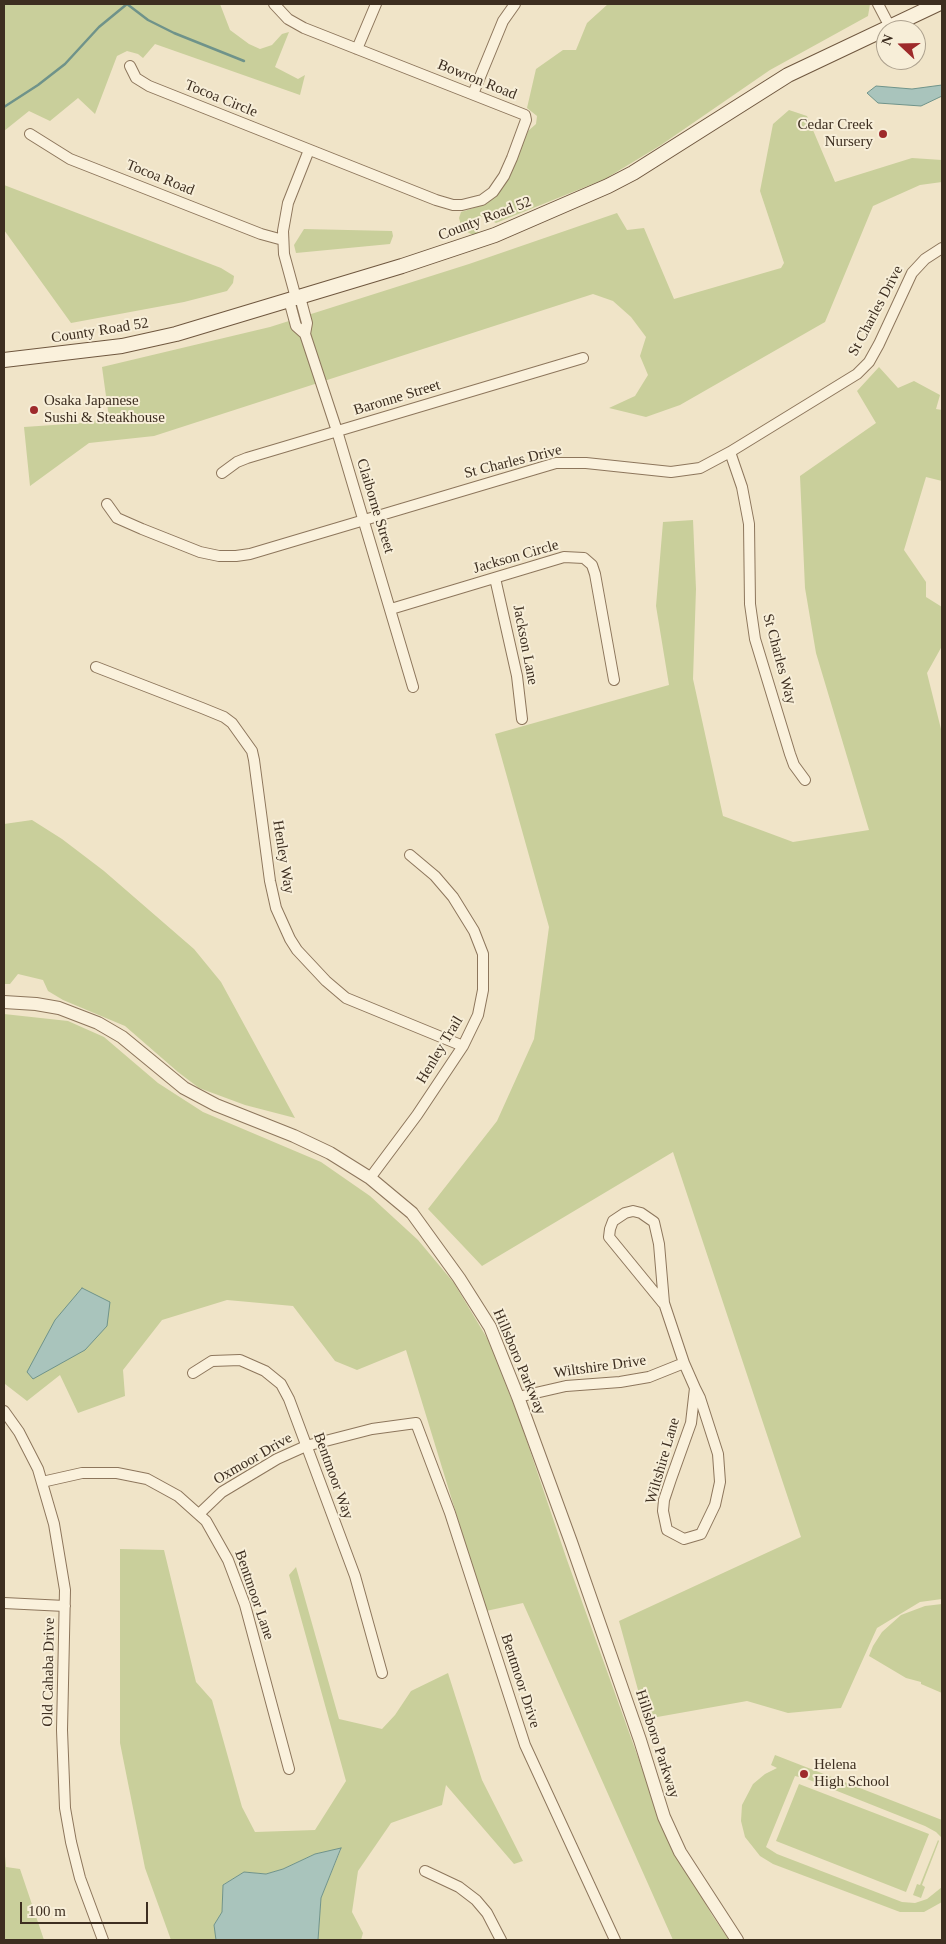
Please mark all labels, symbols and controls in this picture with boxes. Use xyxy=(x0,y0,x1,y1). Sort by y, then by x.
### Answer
north arrow xyxy=(876,20,926,70)
text: N xyxy=(879,32,896,47)
street label: Bowron Road xyxy=(435,56,519,104)
street label: Tocoa Circle xyxy=(182,76,260,122)
place label: Cedar Creek Nursery xyxy=(798,116,873,151)
marker: Cedar Creek Nursery xyxy=(877,128,889,140)
street label: Tocoa Road xyxy=(123,156,197,200)
street label: County Road 52 xyxy=(436,193,534,245)
street label: St Charles Drive xyxy=(845,263,907,359)
street label: County Road 52 xyxy=(50,314,150,348)
street label: Baronne Street xyxy=(352,376,442,420)
place label: Osaka Japanese Sushi & Steakhouse xyxy=(44,392,165,427)
marker: Osaka Japanese Sushi & Steakhouse xyxy=(28,404,40,416)
street label: St Charles Drive xyxy=(462,441,564,483)
street label: Claiborne Street xyxy=(352,457,398,555)
street label: Jackson Circle xyxy=(471,536,561,578)
street label: Jackson Lane xyxy=(508,603,542,687)
street label: St Charles Way xyxy=(758,612,800,706)
street label: Henley Way xyxy=(268,819,298,895)
street label: Henley Trail xyxy=(413,1013,467,1087)
street label: Hillsboro Parkway xyxy=(489,1307,549,1417)
street label: Wiltshire Drive xyxy=(553,1352,647,1382)
street label: Wiltshire Lane xyxy=(642,1416,684,1506)
street label: Oxmoor Drive xyxy=(210,1429,296,1489)
street label: Bentmoor Way xyxy=(309,1430,357,1522)
street label: Bentmoor Lane xyxy=(230,1548,278,1642)
street label: Old Cahaba Drive xyxy=(39,1617,59,1727)
street label: Bentmoor Drive xyxy=(496,1632,544,1730)
street label: Hillsboro Parkway xyxy=(631,1688,683,1800)
place label: Helena High School xyxy=(814,1756,889,1791)
marker: Helena High School xyxy=(798,1768,810,1780)
scale bar xyxy=(22,1892,150,1924)
text: 100 m xyxy=(28,1903,66,1919)

